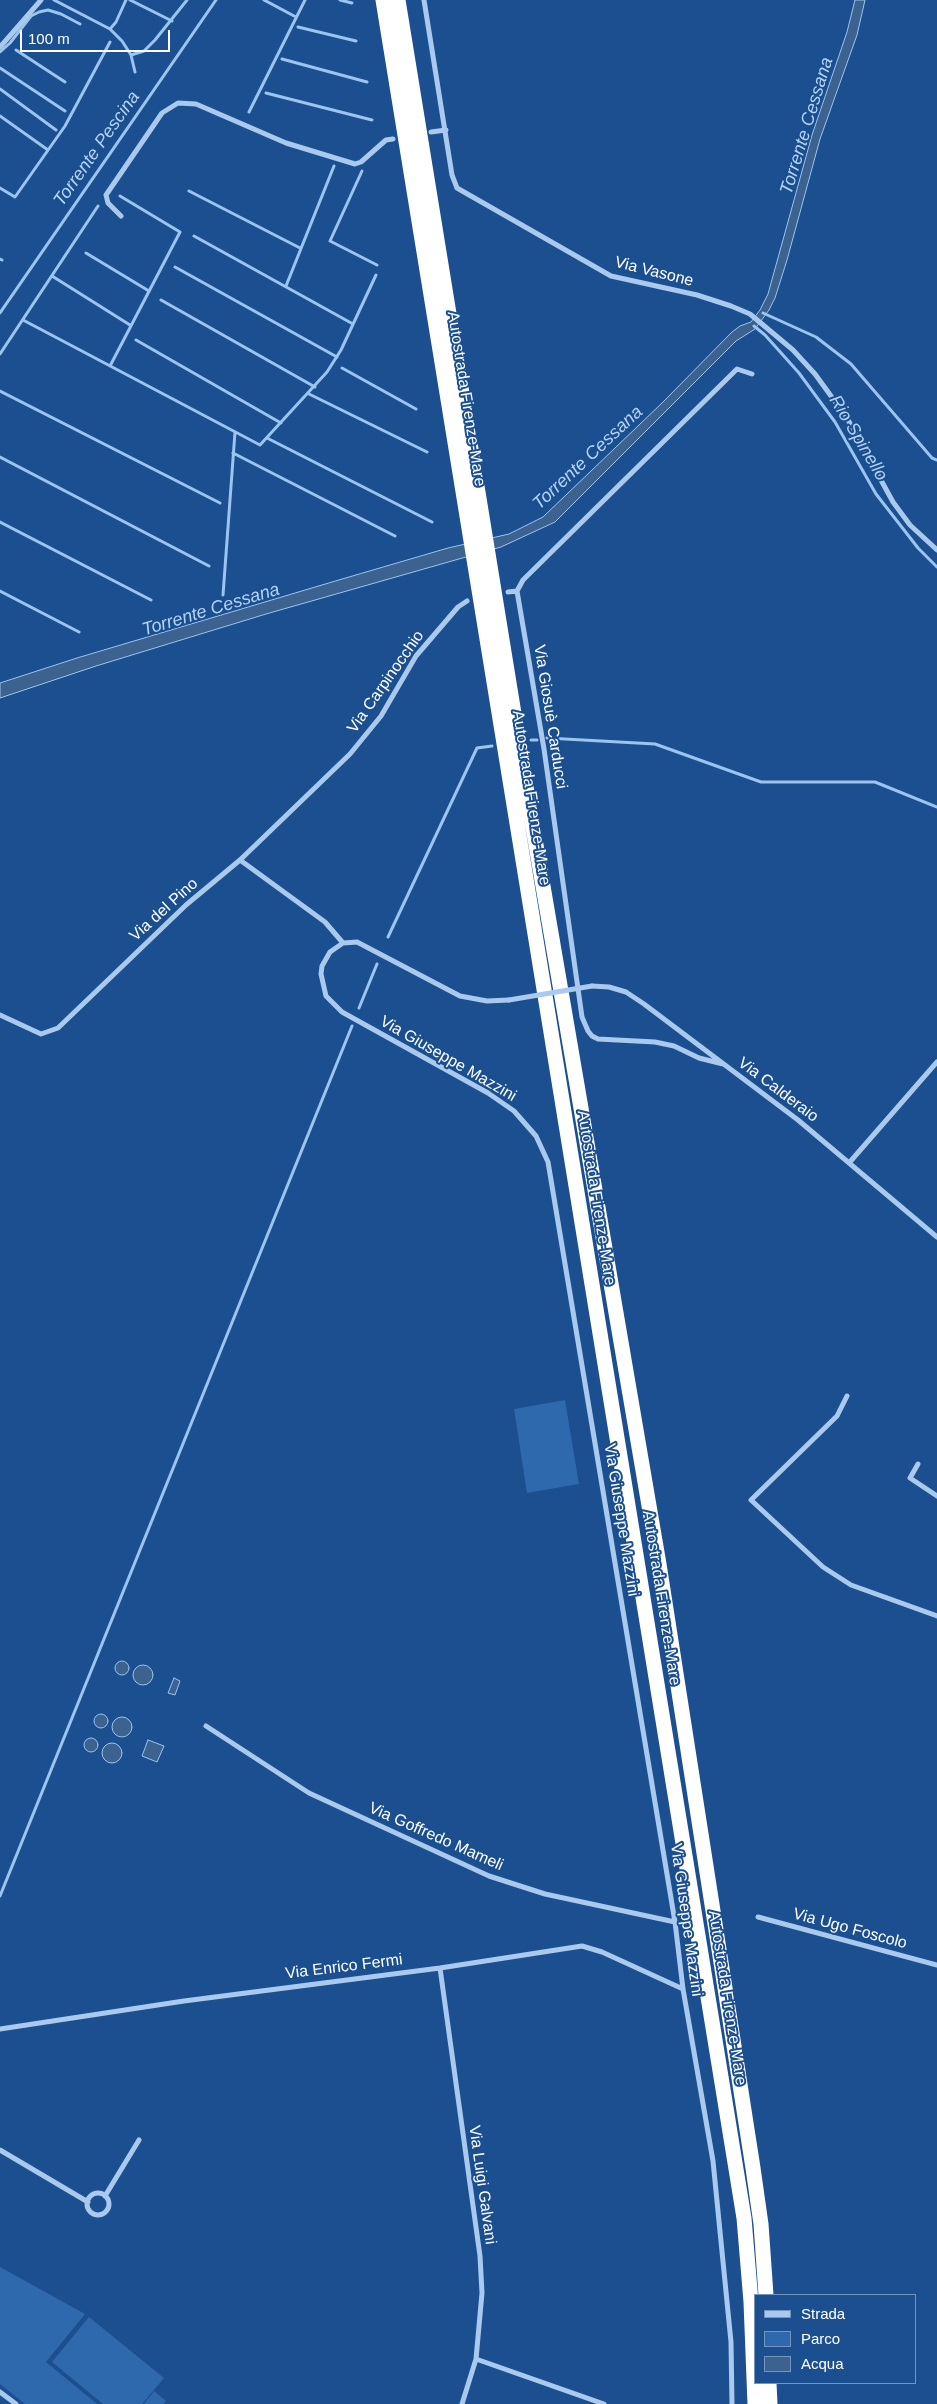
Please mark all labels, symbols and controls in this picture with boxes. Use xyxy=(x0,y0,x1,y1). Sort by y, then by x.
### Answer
scale bar xyxy=(22,20,172,52)
text: 100 m xyxy=(28,30,70,47)
water label: Torrente Cessana xyxy=(776,55,838,197)
water label: Torrente Pescina xyxy=(49,87,145,211)
street label: Via Vasone xyxy=(613,253,695,291)
street label: Autostrada Firenze-Mare xyxy=(443,310,489,488)
water label: Rio Spinello xyxy=(824,391,892,485)
water label: Torrente Cessana xyxy=(529,402,647,514)
water label: Torrente Cessana xyxy=(140,579,282,641)
street label: Via Carpinocchio xyxy=(344,627,428,737)
street label: Via Giosuè Carducci xyxy=(529,644,571,790)
street label: Autostrada Firenze-Mare xyxy=(508,709,554,887)
street label: Via del Pino xyxy=(126,874,202,946)
street label: Via Giuseppe Mazzini xyxy=(376,1012,520,1106)
street label: Via Calderaio xyxy=(734,1054,822,1126)
street label: Autostrada Firenze-Mare xyxy=(573,1109,619,1287)
street label: Via Giuseppe Mazzini xyxy=(599,1442,643,1598)
street label: Autostrada Firenze-Mare xyxy=(638,1509,684,1687)
street label: Via Goffredo Mameli xyxy=(366,1799,506,1875)
street label: Via Giuseppe Mazzini xyxy=(666,1842,706,1998)
street label: Via Ugo Foscolo xyxy=(791,1905,909,1953)
street label: Autostrada Firenze-Mare xyxy=(704,1909,750,2087)
street label: Via Enrico Fermi xyxy=(284,1950,404,1984)
street label: Via Luigi Galvani xyxy=(464,2124,500,2246)
legend xyxy=(754,2294,917,2384)
text: Strada xyxy=(801,2305,845,2322)
text: Parco xyxy=(801,2330,840,2347)
text: Acqua xyxy=(801,2355,844,2372)

